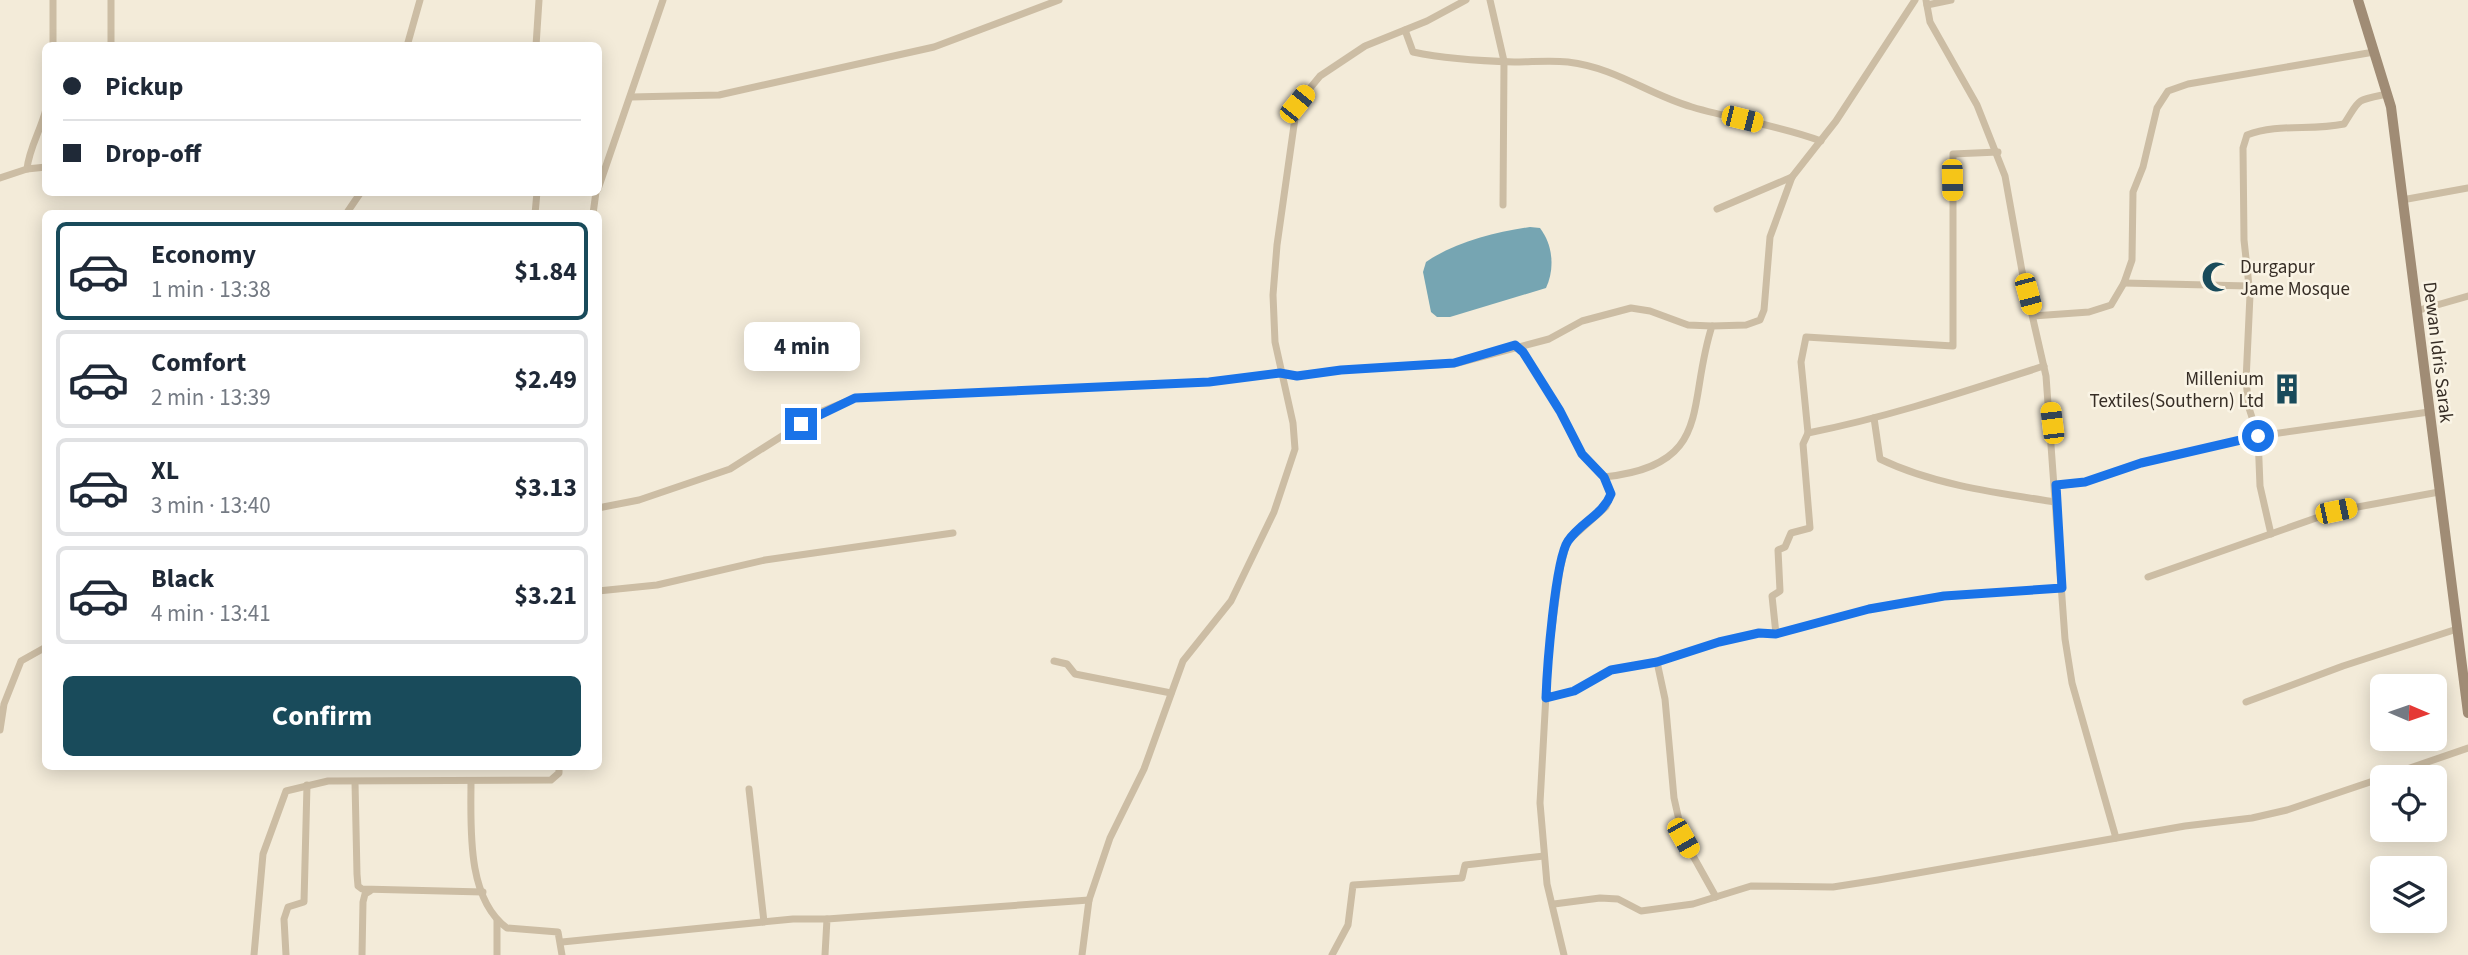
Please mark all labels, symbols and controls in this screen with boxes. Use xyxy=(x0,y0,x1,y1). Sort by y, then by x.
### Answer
text: Pickup xyxy=(105,68,183,105)
car xyxy=(1276,81,1319,127)
car xyxy=(1720,104,1765,134)
text: Drop-off xyxy=(105,135,201,172)
car xyxy=(1942,159,1963,201)
text: Economy xyxy=(151,236,256,273)
icon: car xyxy=(67,240,130,303)
text: $1.84 xyxy=(514,253,577,290)
place label: Durgapur Jame Mosque xyxy=(2240,254,2350,303)
mosque icon: Durgapur Jame Mosque xyxy=(2200,260,2234,294)
car xyxy=(2013,271,2044,317)
text: 1 min · 13:38 xyxy=(151,273,271,306)
street label: Dewan Idris Sarak xyxy=(2415,280,2460,425)
callout: 4 min xyxy=(743,322,859,372)
text: 4 min xyxy=(774,330,830,363)
text: Comfort xyxy=(151,344,246,381)
icon: car xyxy=(67,348,130,411)
text: $2.49 xyxy=(514,361,577,398)
place label: Millenium Textiles(Southern) Ltd xyxy=(2090,366,2264,415)
building icon: Millenium Textiles(Southern) Ltd xyxy=(2270,372,2304,406)
text: 2 min · 13:39 xyxy=(151,381,271,414)
car xyxy=(2040,401,2065,445)
route end xyxy=(785,408,817,440)
route start xyxy=(2242,420,2274,452)
text: XL xyxy=(151,452,179,489)
icon: car xyxy=(67,456,130,519)
text: $3.13 xyxy=(514,469,577,506)
text: 3 min · 13:40 xyxy=(151,489,271,522)
car xyxy=(2314,496,2359,526)
text: Black xyxy=(151,560,214,597)
icon: car xyxy=(67,564,130,627)
text: $3.21 xyxy=(514,577,577,614)
text: 4 min · 13:41 xyxy=(151,597,271,630)
north arrow xyxy=(2370,674,2446,751)
map controls xyxy=(2370,674,2447,933)
button: Confirm xyxy=(63,676,581,756)
button: locate xyxy=(2370,765,2447,842)
car xyxy=(1664,815,1703,861)
button: layers xyxy=(2370,856,2447,933)

